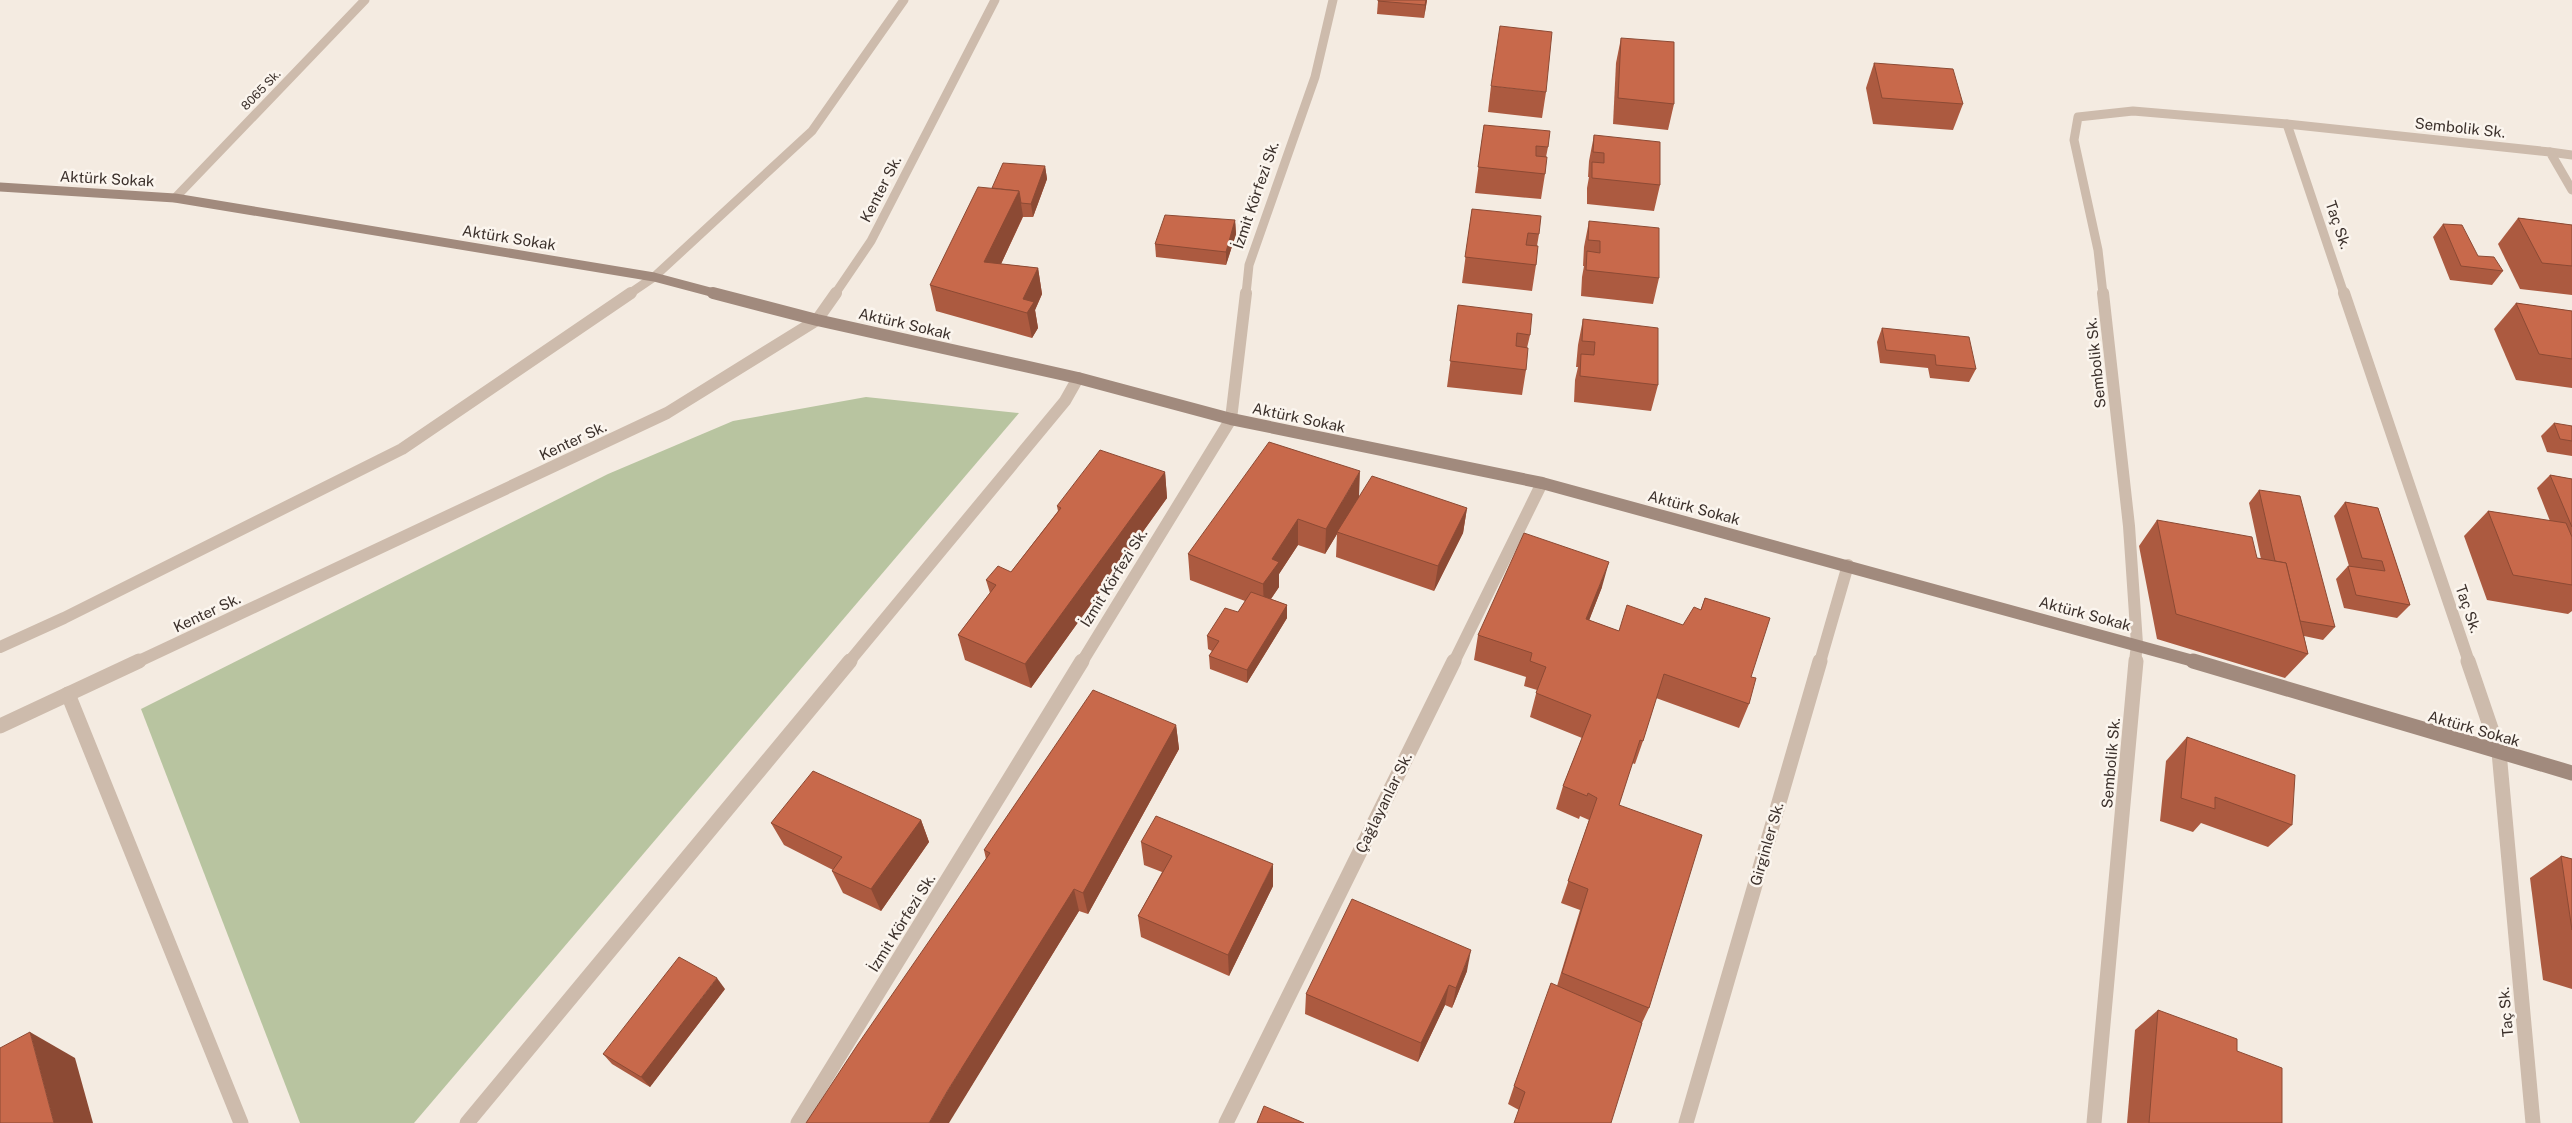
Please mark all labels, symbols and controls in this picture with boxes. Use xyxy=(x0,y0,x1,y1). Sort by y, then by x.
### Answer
street label: 8065 Sk. xyxy=(238,67,284,113)
street label: Sembolik Sk. xyxy=(2414,114,2506,141)
street label: İzmit Körfezi Sk. xyxy=(1228,139,1282,251)
street label: Kenter Sk. xyxy=(857,153,905,225)
street label: Aktürk Sokak xyxy=(59,168,155,189)
street label: Taç Sk. xyxy=(2322,198,2355,251)
street label: Aktürk Sokak xyxy=(461,222,557,253)
street label: Aktürk Sokak xyxy=(857,305,953,342)
street label: Sembolik Sk. xyxy=(2082,317,2109,409)
street label: Aktürk Sokak xyxy=(1251,399,1347,436)
street label: Kenter Sk. xyxy=(537,418,609,463)
street label: Aktürk Sokak xyxy=(1646,487,1742,528)
street label: İzmit Körfezi Sk. xyxy=(1076,525,1151,630)
street label: Taç Sk. xyxy=(2452,582,2485,635)
street label: Kenter Sk. xyxy=(171,590,243,635)
street label: Aktürk Sokak xyxy=(2037,593,2133,634)
street label: Aktürk Sokak xyxy=(2426,707,2522,750)
street label: Sembolik Sk. xyxy=(2098,717,2123,809)
street label: Çağlayanlar Sk. xyxy=(1352,750,1415,856)
street label: Girginler Sk. xyxy=(1746,800,1787,888)
street label: İzmit Körfezi Sk. xyxy=(864,870,939,975)
street label: Taç Sk. xyxy=(2495,986,2516,1038)

